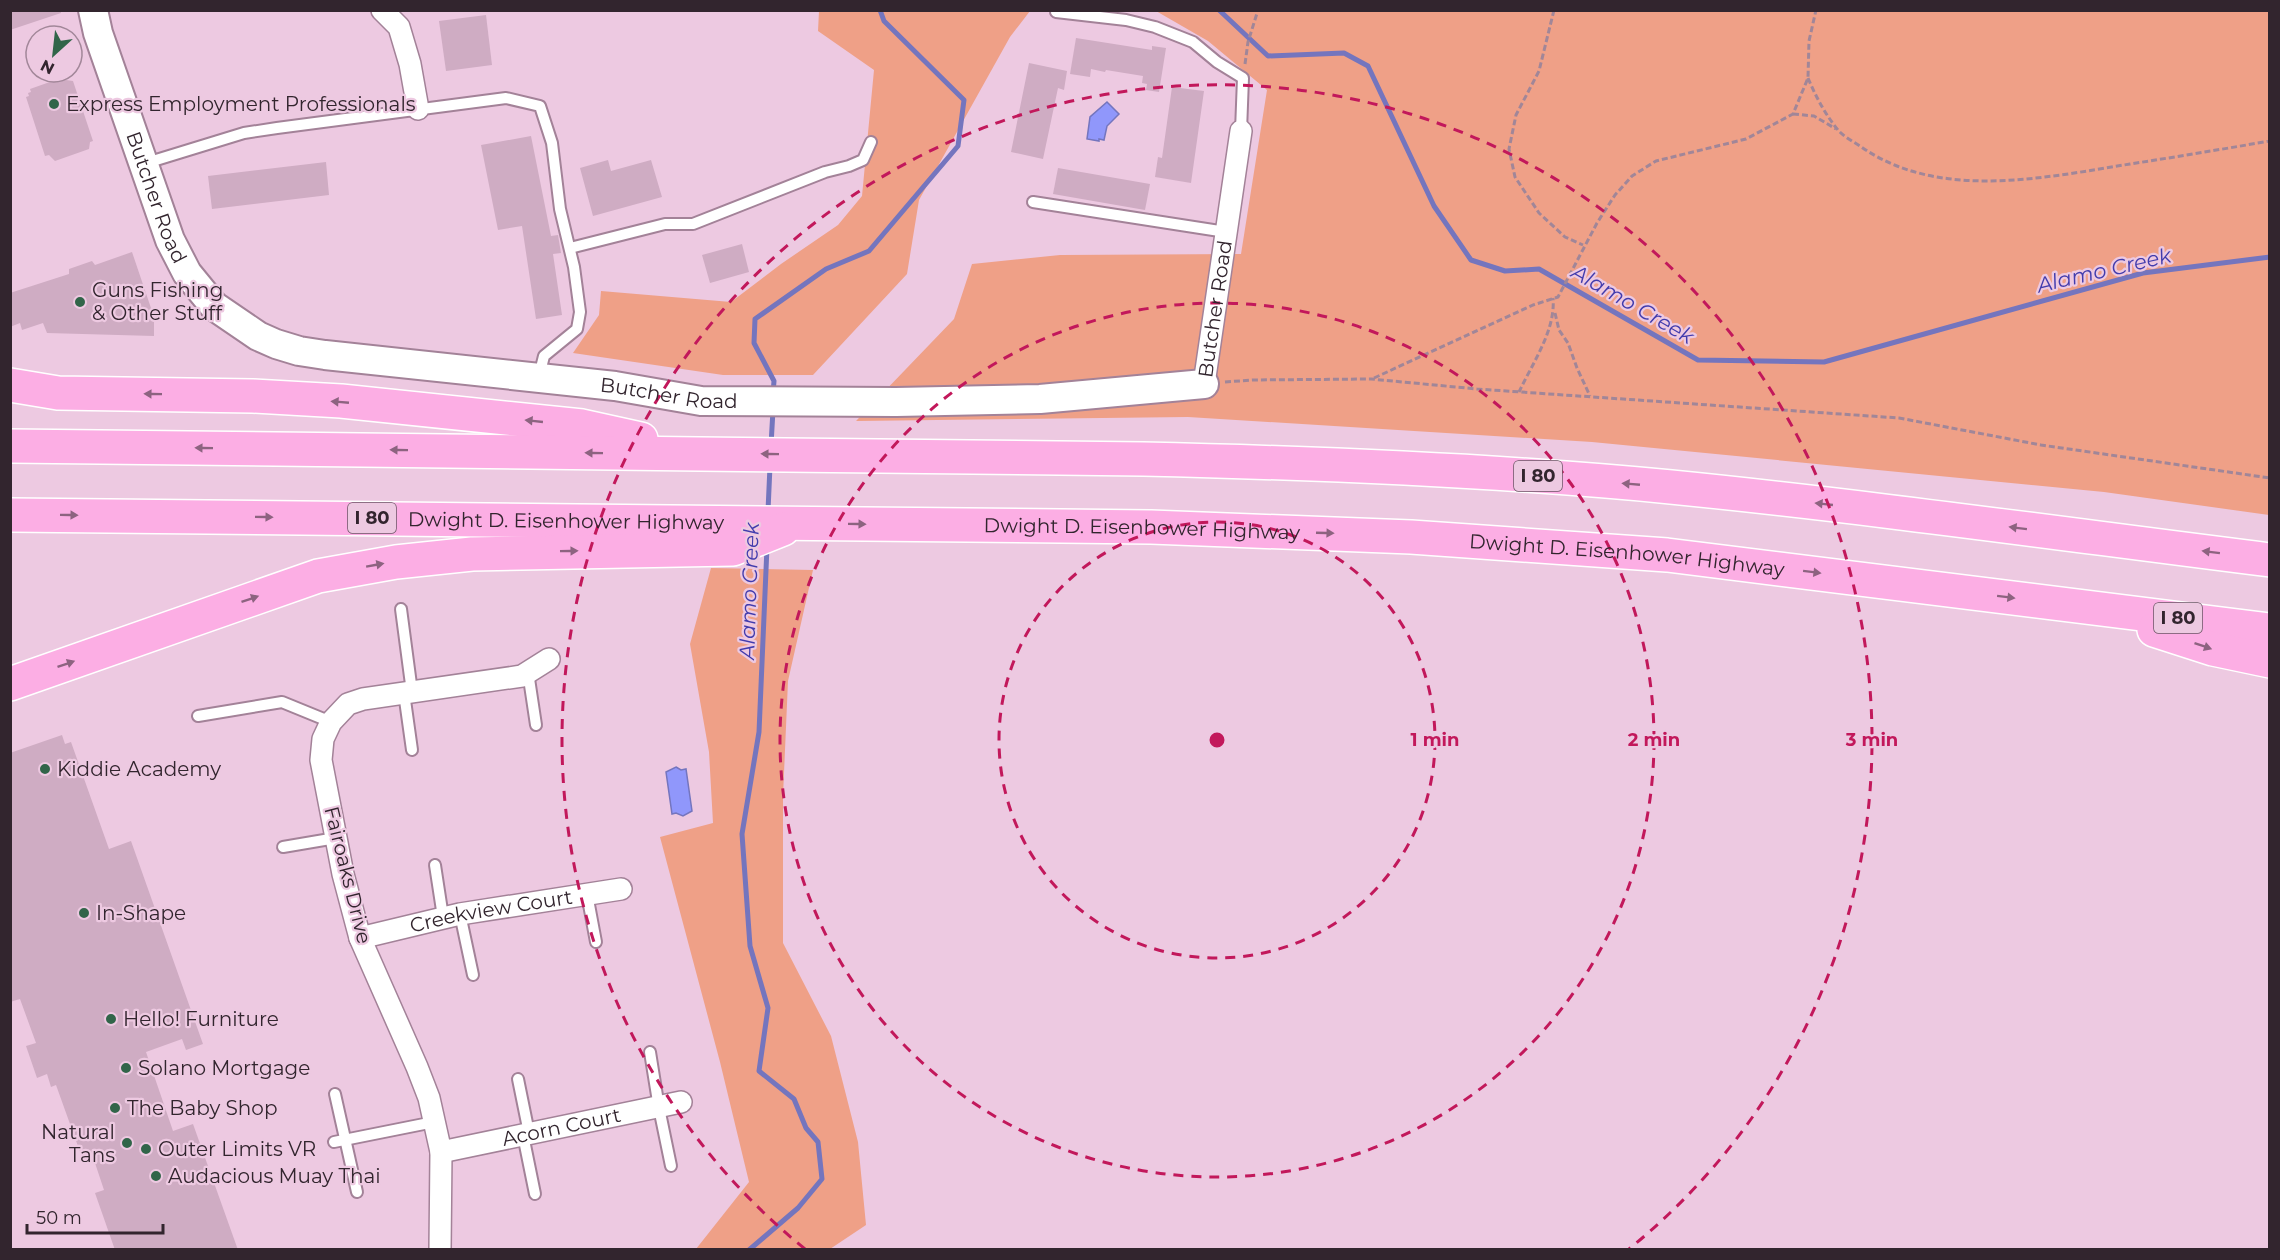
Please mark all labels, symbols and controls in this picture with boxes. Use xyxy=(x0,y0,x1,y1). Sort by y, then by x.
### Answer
north arrow xyxy=(24,24,84,84)
text: N xyxy=(37,56,57,78)
place label: Express Employment Professionals xyxy=(66,92,416,116)
marker: Express Employment Professionals xyxy=(47,97,61,111)
street label: Butcher Road xyxy=(121,128,192,267)
street label: Butcher Road xyxy=(1193,238,1237,379)
water label: Alamo Creek xyxy=(2032,242,2175,298)
water label: Alamo Creek xyxy=(1566,258,1700,350)
place label: Guns Fishing & Other Stuff xyxy=(92,278,223,325)
marker: Guns Fishing & Other Stuff xyxy=(73,295,87,309)
street label: Butcher Road xyxy=(599,373,738,413)
one-way arrow xyxy=(143,389,162,399)
one-way arrow xyxy=(330,397,349,406)
one-way arrow xyxy=(524,416,543,426)
one-way arrow xyxy=(194,443,213,453)
one-way arrow xyxy=(389,445,408,455)
one-way arrow xyxy=(584,448,603,458)
one-way arrow xyxy=(761,449,780,459)
road number: I 80 xyxy=(1514,461,1562,491)
one-way arrow xyxy=(1621,479,1640,489)
one-way arrow xyxy=(1815,500,1834,509)
road number: I 80 xyxy=(348,503,396,533)
street label: Dwight D. Eisenhower Highway xyxy=(408,507,725,535)
one-way arrow xyxy=(59,510,78,520)
one-way arrow xyxy=(254,512,273,522)
street label: Dwight D. Eisenhower Highway xyxy=(984,513,1301,545)
one-way arrow xyxy=(848,519,867,529)
water label: Alamo Creek xyxy=(734,521,764,662)
one-way arrow xyxy=(2008,523,2027,533)
one-way arrow xyxy=(1316,529,1335,538)
street label: Dwight D. Eisenhower Highway xyxy=(1469,529,1786,582)
one-way arrow xyxy=(560,546,579,556)
one-way arrow xyxy=(2202,548,2221,557)
one-way arrow xyxy=(366,560,385,569)
one-way arrow xyxy=(1803,568,1822,577)
one-way arrow xyxy=(1996,592,2015,601)
one-way arrow xyxy=(241,594,259,604)
road number: I 80 xyxy=(2154,603,2202,633)
one-way arrow xyxy=(2194,641,2212,651)
one-way arrow xyxy=(57,659,75,669)
text: 1 min xyxy=(1411,729,1459,751)
text: 2 min xyxy=(1628,729,1680,751)
text: 3 min xyxy=(1845,729,1898,751)
centre of rings xyxy=(1207,730,1227,750)
place label: Kiddie Academy xyxy=(57,757,221,781)
marker: Kiddie Academy xyxy=(38,762,52,776)
street label: Fairoaks Drive xyxy=(319,804,377,946)
street label: Creekview Court xyxy=(407,885,574,938)
place label: In-Shape xyxy=(96,901,186,925)
marker: In-Shape xyxy=(77,906,91,920)
place label: Hello! Furniture xyxy=(123,1007,279,1031)
marker: Hello! Furniture xyxy=(104,1012,118,1026)
place label: Solano Mortgage xyxy=(138,1056,310,1080)
marker: Solano Mortgage xyxy=(119,1061,133,1075)
place label: The Baby Shop xyxy=(127,1096,277,1120)
marker: The Baby Shop xyxy=(108,1101,122,1115)
street label: Acorn Court xyxy=(500,1103,623,1151)
place label: Natural Tans xyxy=(41,1120,115,1167)
marker: Natural Tans xyxy=(120,1136,134,1150)
place label: Outer Limits VR xyxy=(158,1137,316,1161)
marker: Outer Limits VR xyxy=(139,1142,153,1156)
place label: Audacious Muay Thai xyxy=(168,1164,381,1188)
marker: Audacious Muay Thai xyxy=(149,1169,163,1183)
scale bar xyxy=(27,1197,164,1235)
text: 50 m xyxy=(36,1207,82,1229)

